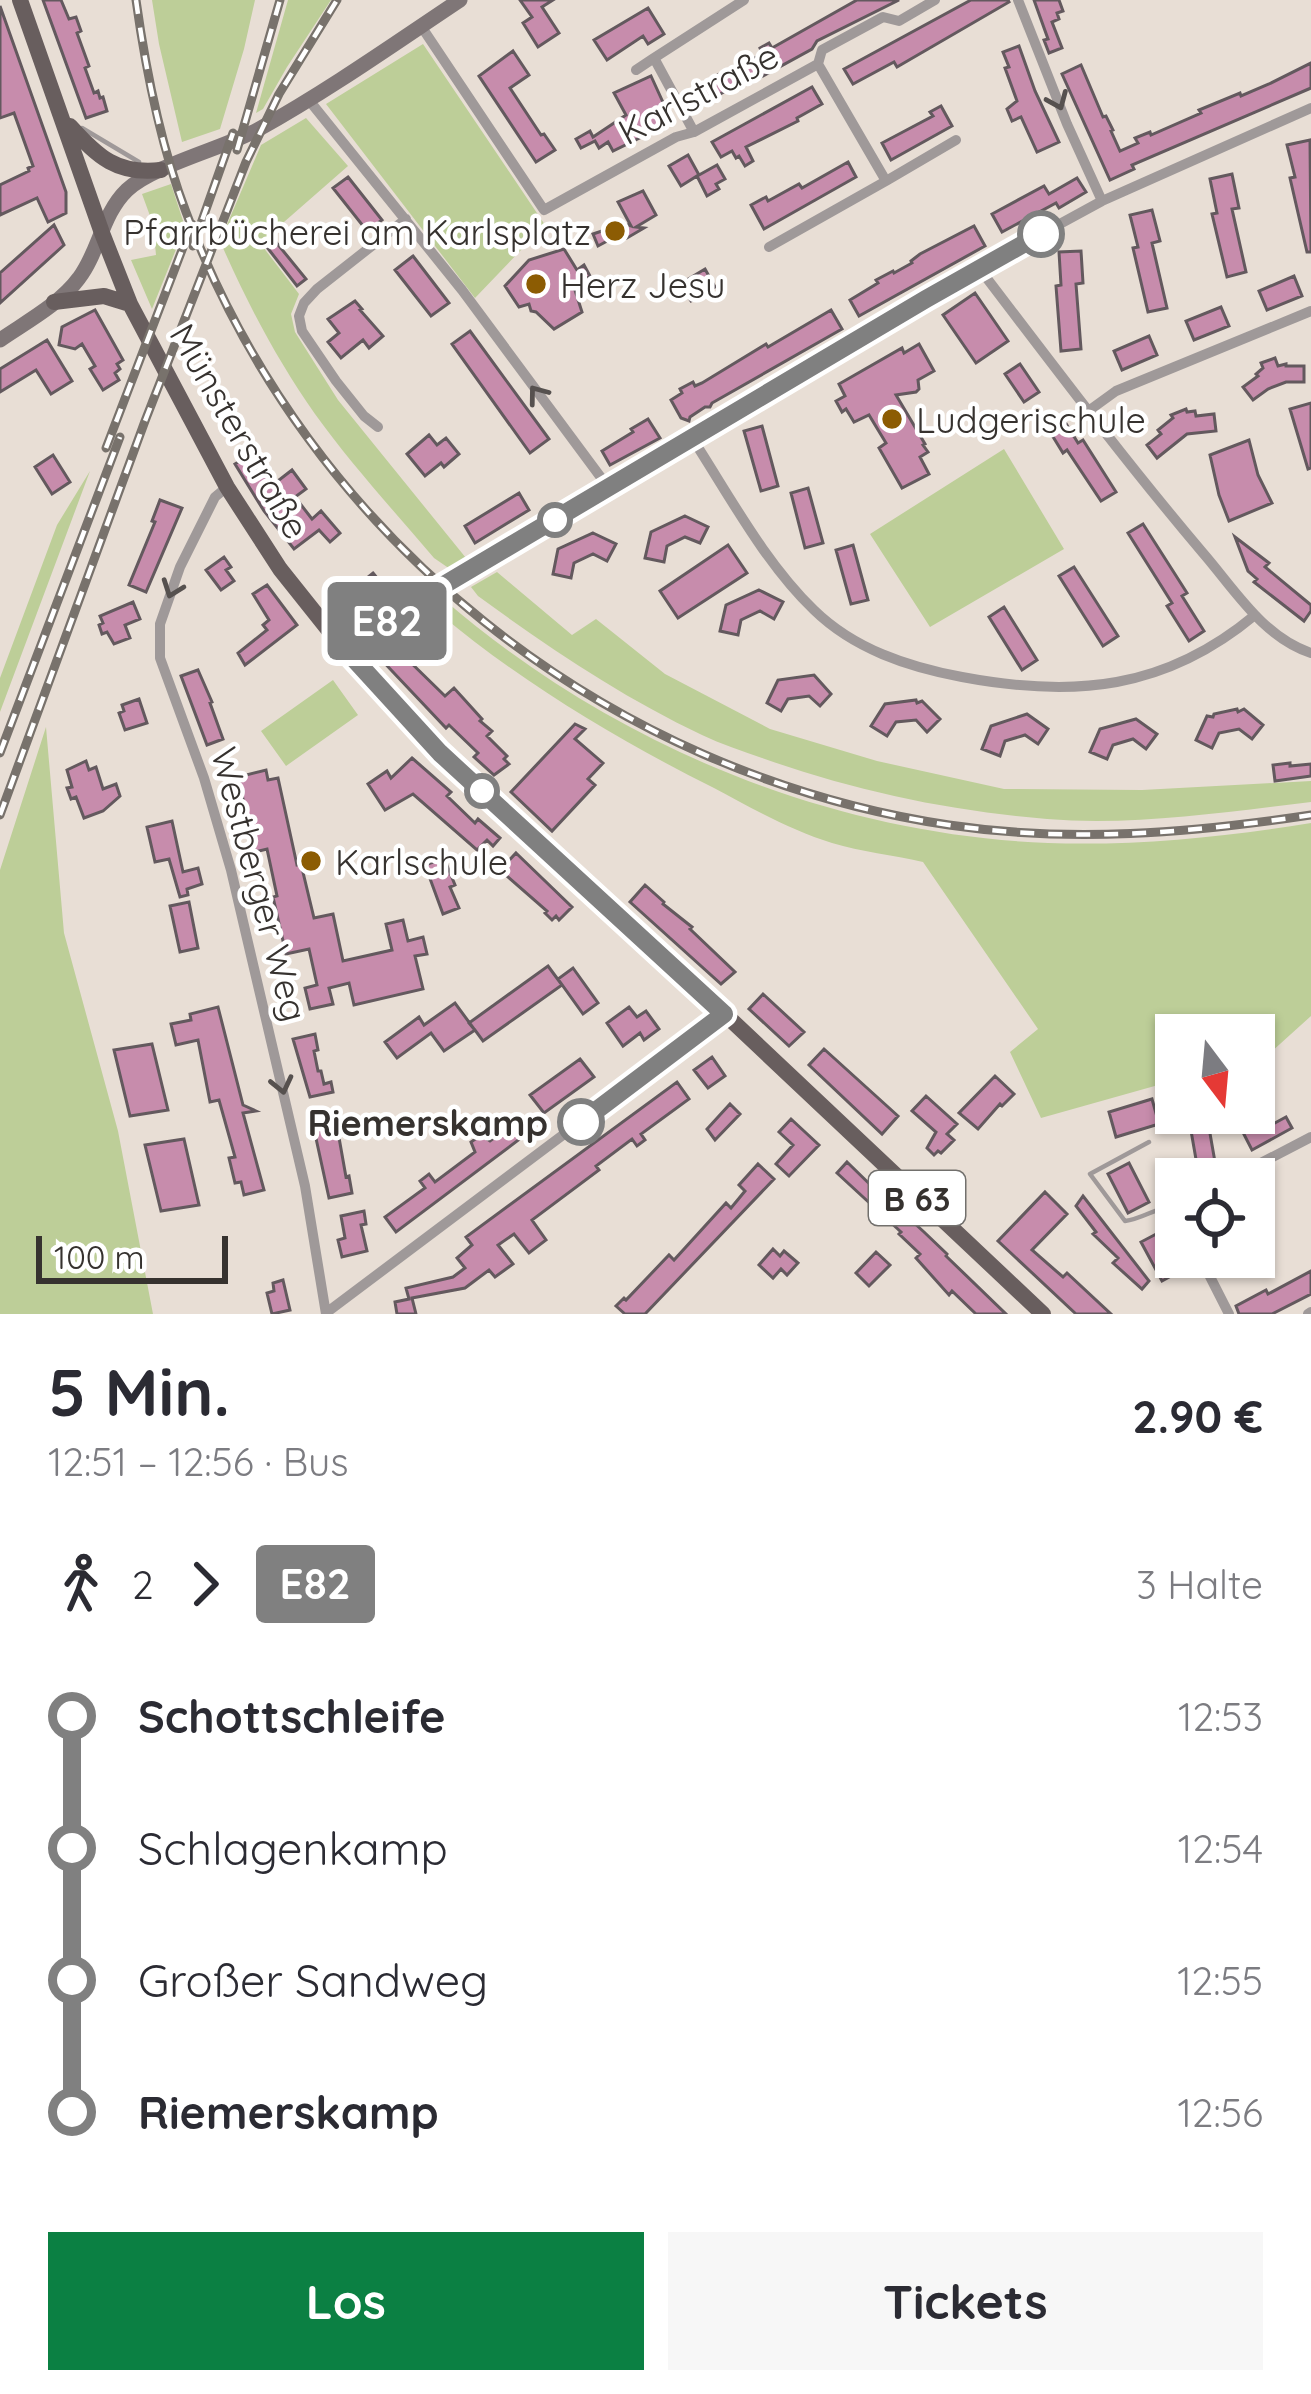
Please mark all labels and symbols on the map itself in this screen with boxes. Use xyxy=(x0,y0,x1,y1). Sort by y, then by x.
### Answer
street label: Karlstraße xyxy=(610,32,786,154)
one-way arrow xyxy=(1044,90,1068,111)
place label: Pfarrbücherei am Karlsplatz xyxy=(123,209,591,254)
unlabelled marker xyxy=(1019,212,1063,256)
marker: Pfarrbücherei am Karlsplatz xyxy=(602,218,628,244)
place label: Herz Jesu xyxy=(560,262,726,307)
marker: Herz Jesu xyxy=(523,271,549,297)
street label: Münsterstraße xyxy=(160,316,320,546)
one-way arrow xyxy=(530,386,552,407)
place label: Ludgerischule xyxy=(916,397,1146,442)
marker: Ludgerischule xyxy=(879,406,905,432)
unlabelled marker xyxy=(539,504,571,536)
one-way arrow xyxy=(162,577,186,598)
line badge: E82 xyxy=(318,582,456,660)
street label: Westberger Weg xyxy=(202,742,318,1026)
unlabelled marker xyxy=(466,775,498,807)
place label: Karlschule xyxy=(335,839,508,884)
marker: Karlschule xyxy=(298,848,324,874)
north arrow xyxy=(1155,1014,1275,1134)
one-way arrow xyxy=(269,1074,294,1094)
place label: Riemerskamp xyxy=(307,1100,548,1145)
marker: Riemerskamp xyxy=(559,1100,603,1144)
road number: B 63 xyxy=(869,1171,965,1225)
scale bar xyxy=(36,1230,228,1283)

